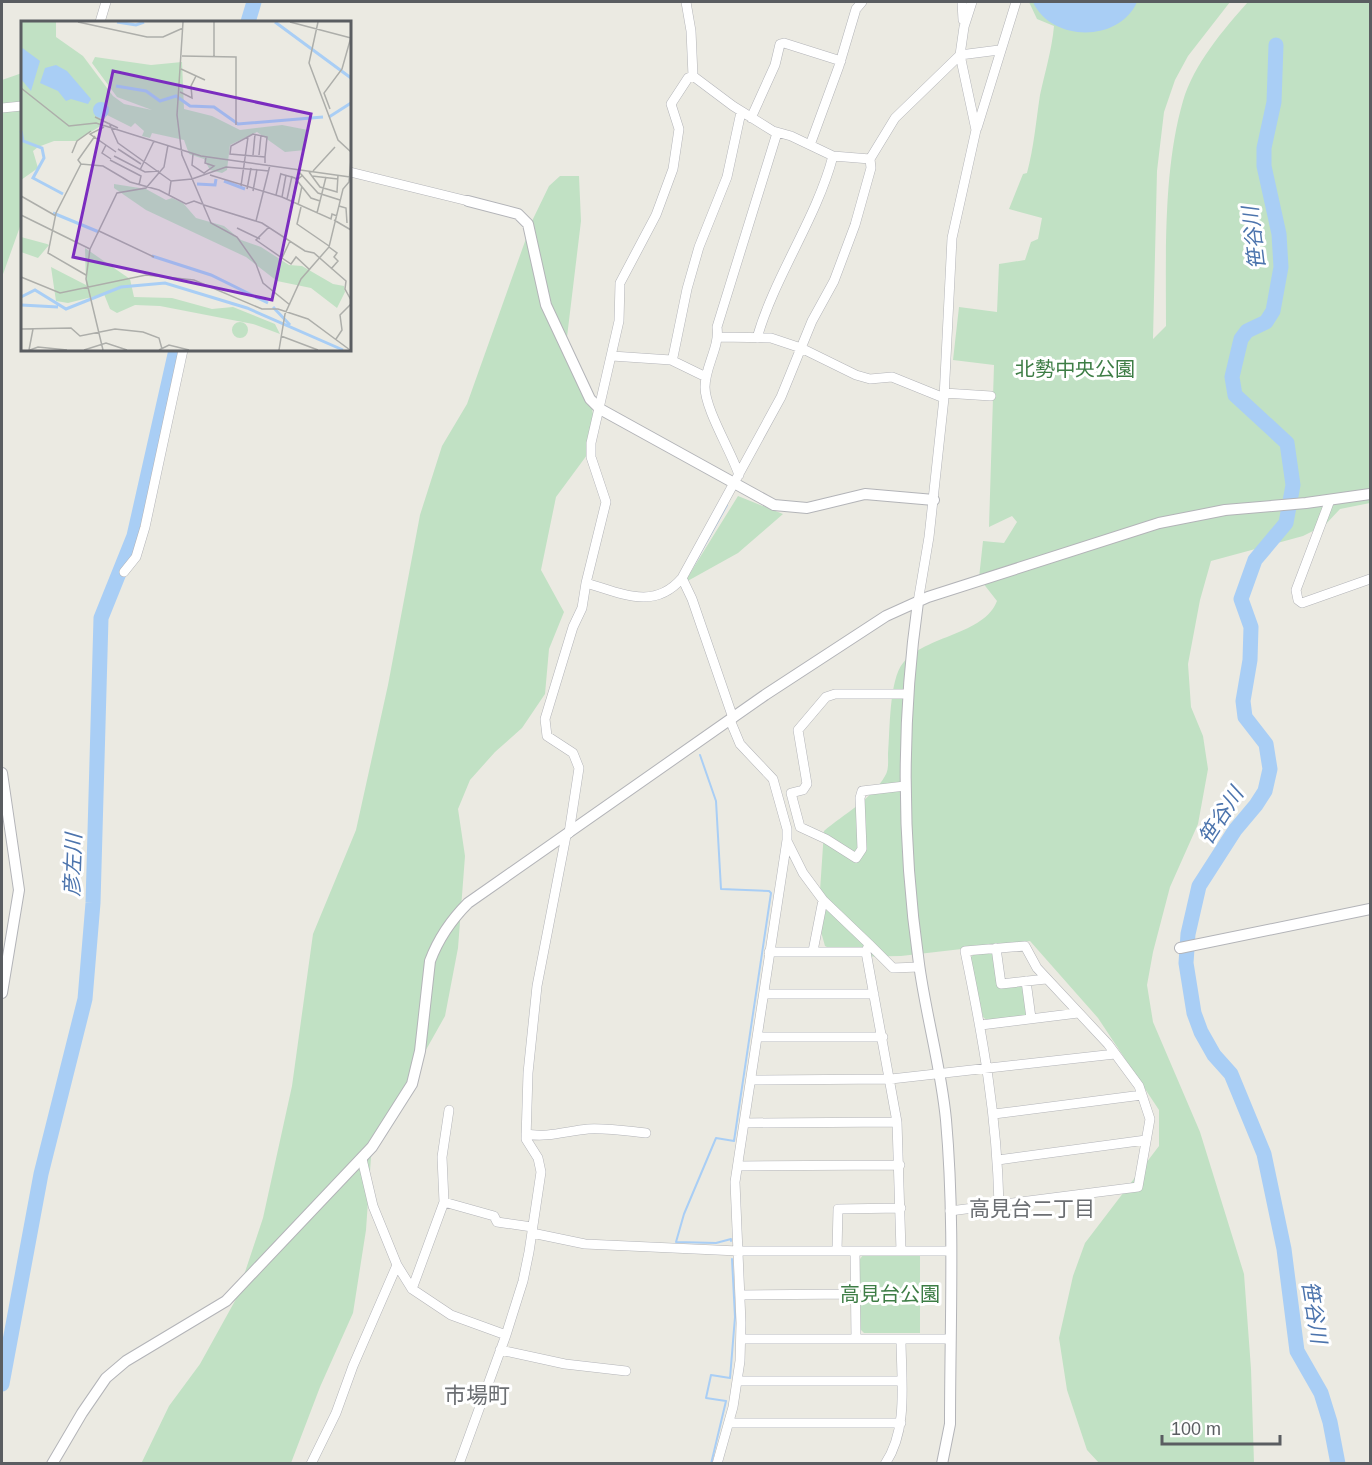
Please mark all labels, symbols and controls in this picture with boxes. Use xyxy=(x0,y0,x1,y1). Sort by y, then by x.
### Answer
inset map xyxy=(21,21,351,351)
water label: 笹谷川 xyxy=(1238,203,1269,271)
park label: 北勢中央公園 xyxy=(1015,358,1135,380)
water label: 笹谷川 xyxy=(1194,781,1248,848)
water label: 彦左川 xyxy=(60,831,85,897)
district label: 高見台二丁目 xyxy=(969,1197,1095,1220)
water label: 笹谷川 xyxy=(1298,1279,1331,1347)
park label: 高見台公園 xyxy=(840,1283,940,1305)
district label: 市場町 xyxy=(444,1383,510,1408)
scale bar xyxy=(1162,1408,1280,1446)
text: 100 m xyxy=(1171,1419,1221,1439)

